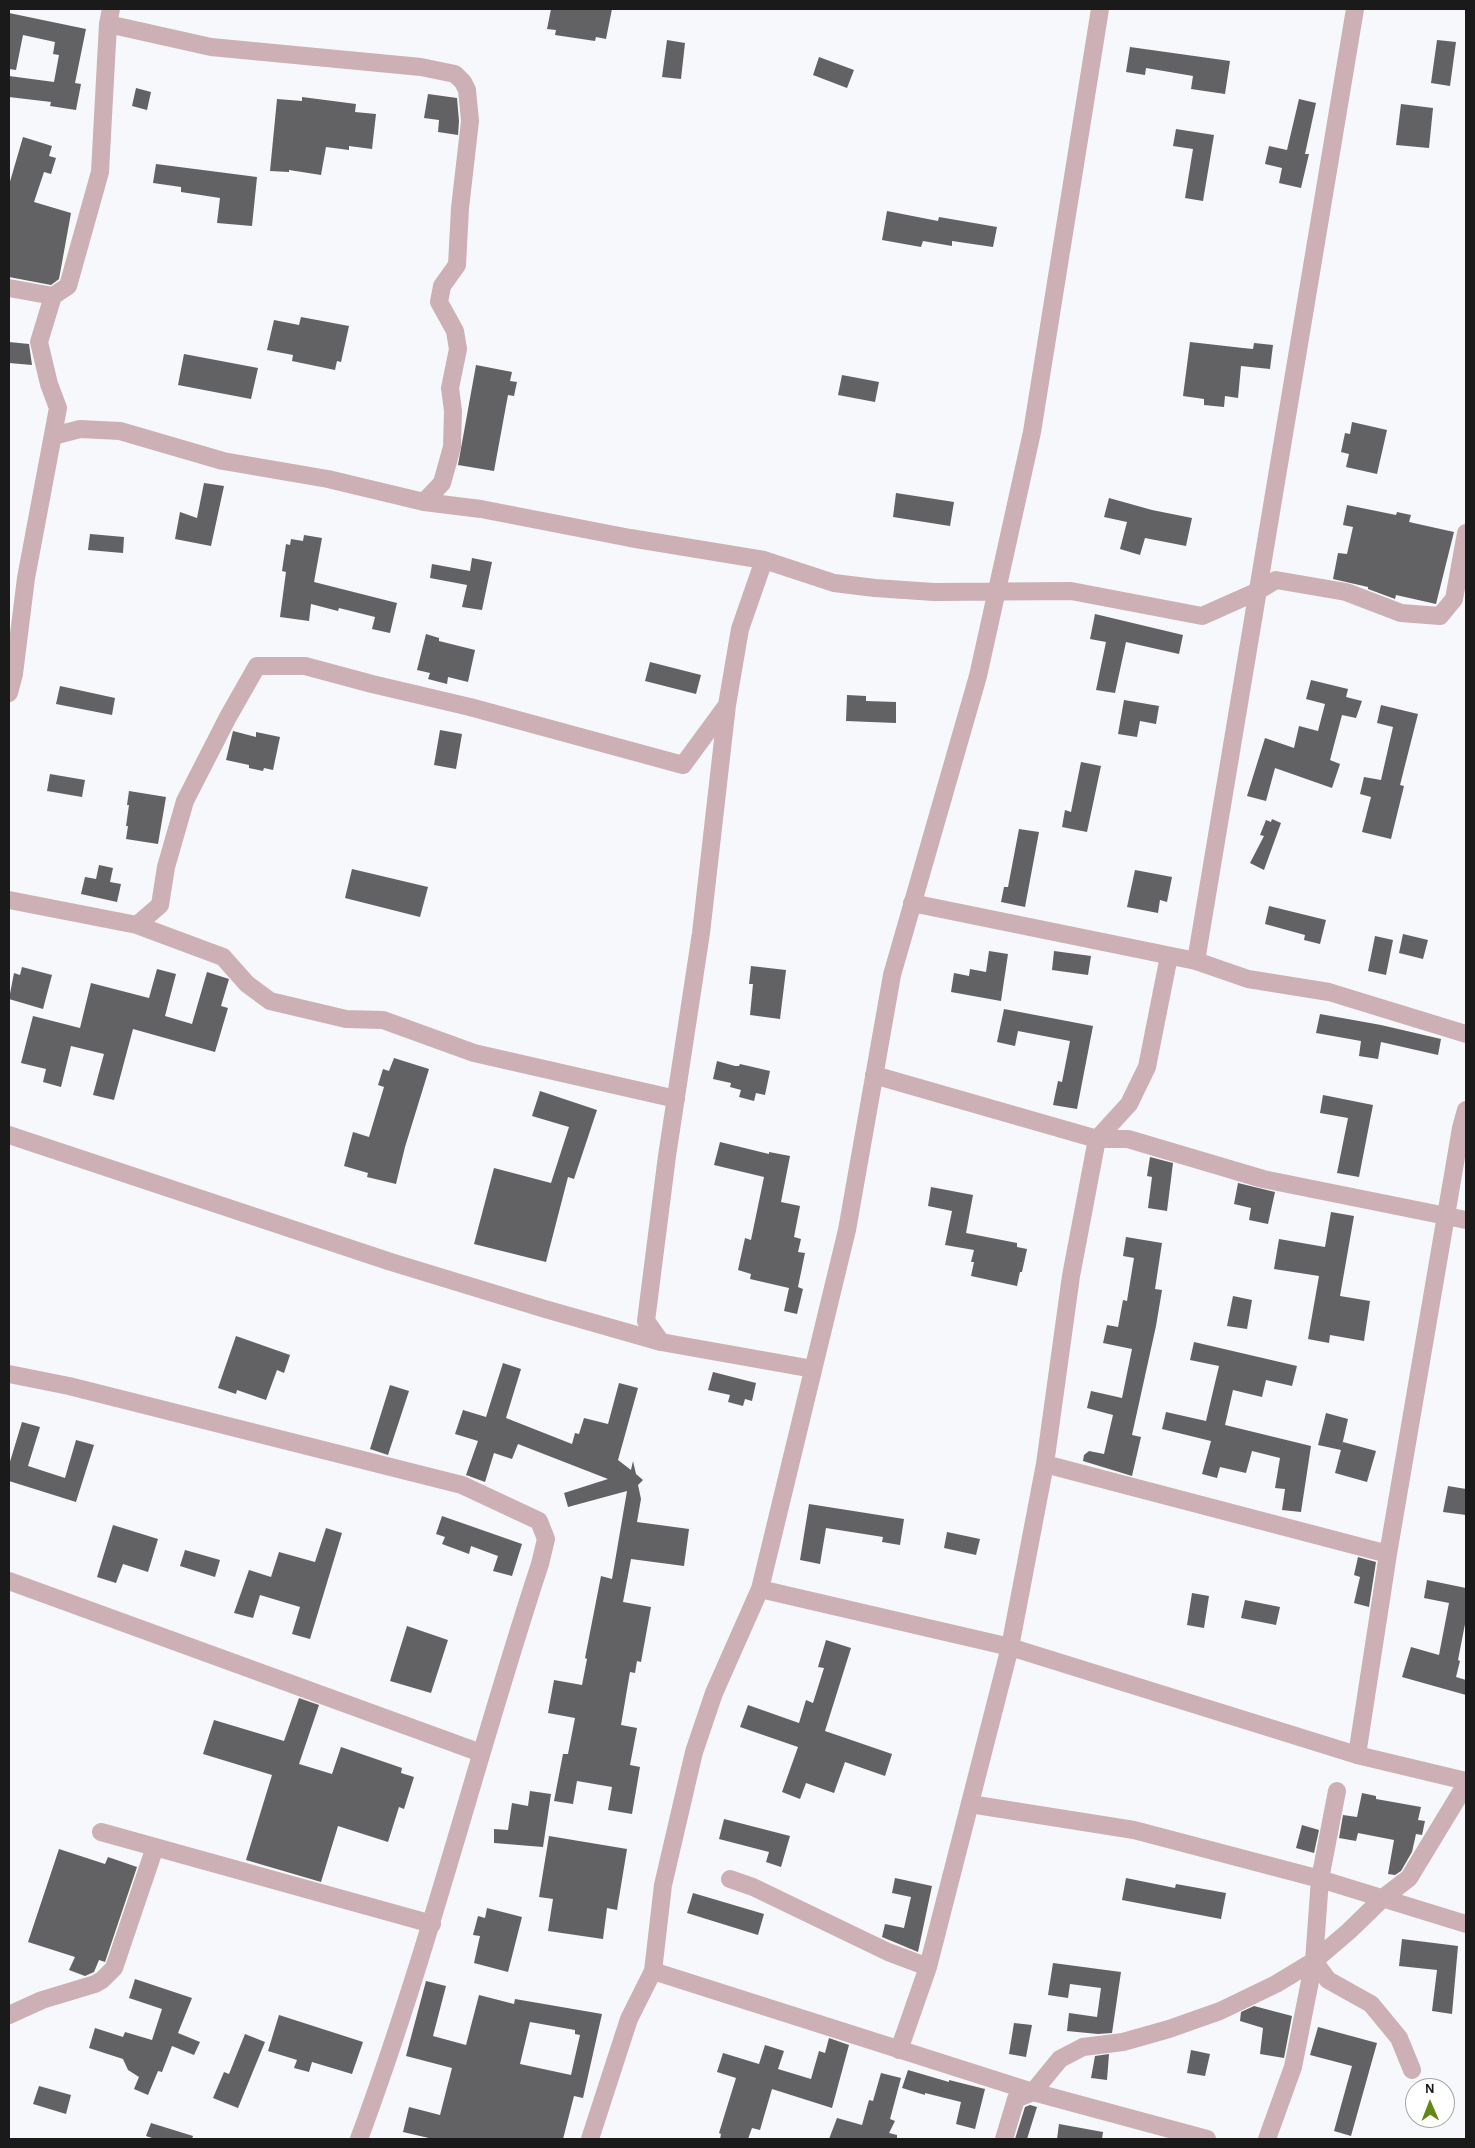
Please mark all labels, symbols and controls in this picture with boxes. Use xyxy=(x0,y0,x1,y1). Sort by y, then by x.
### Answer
north arrow xyxy=(1405,2078,1455,2128)
text: N xyxy=(1425,2082,1435,2096)

